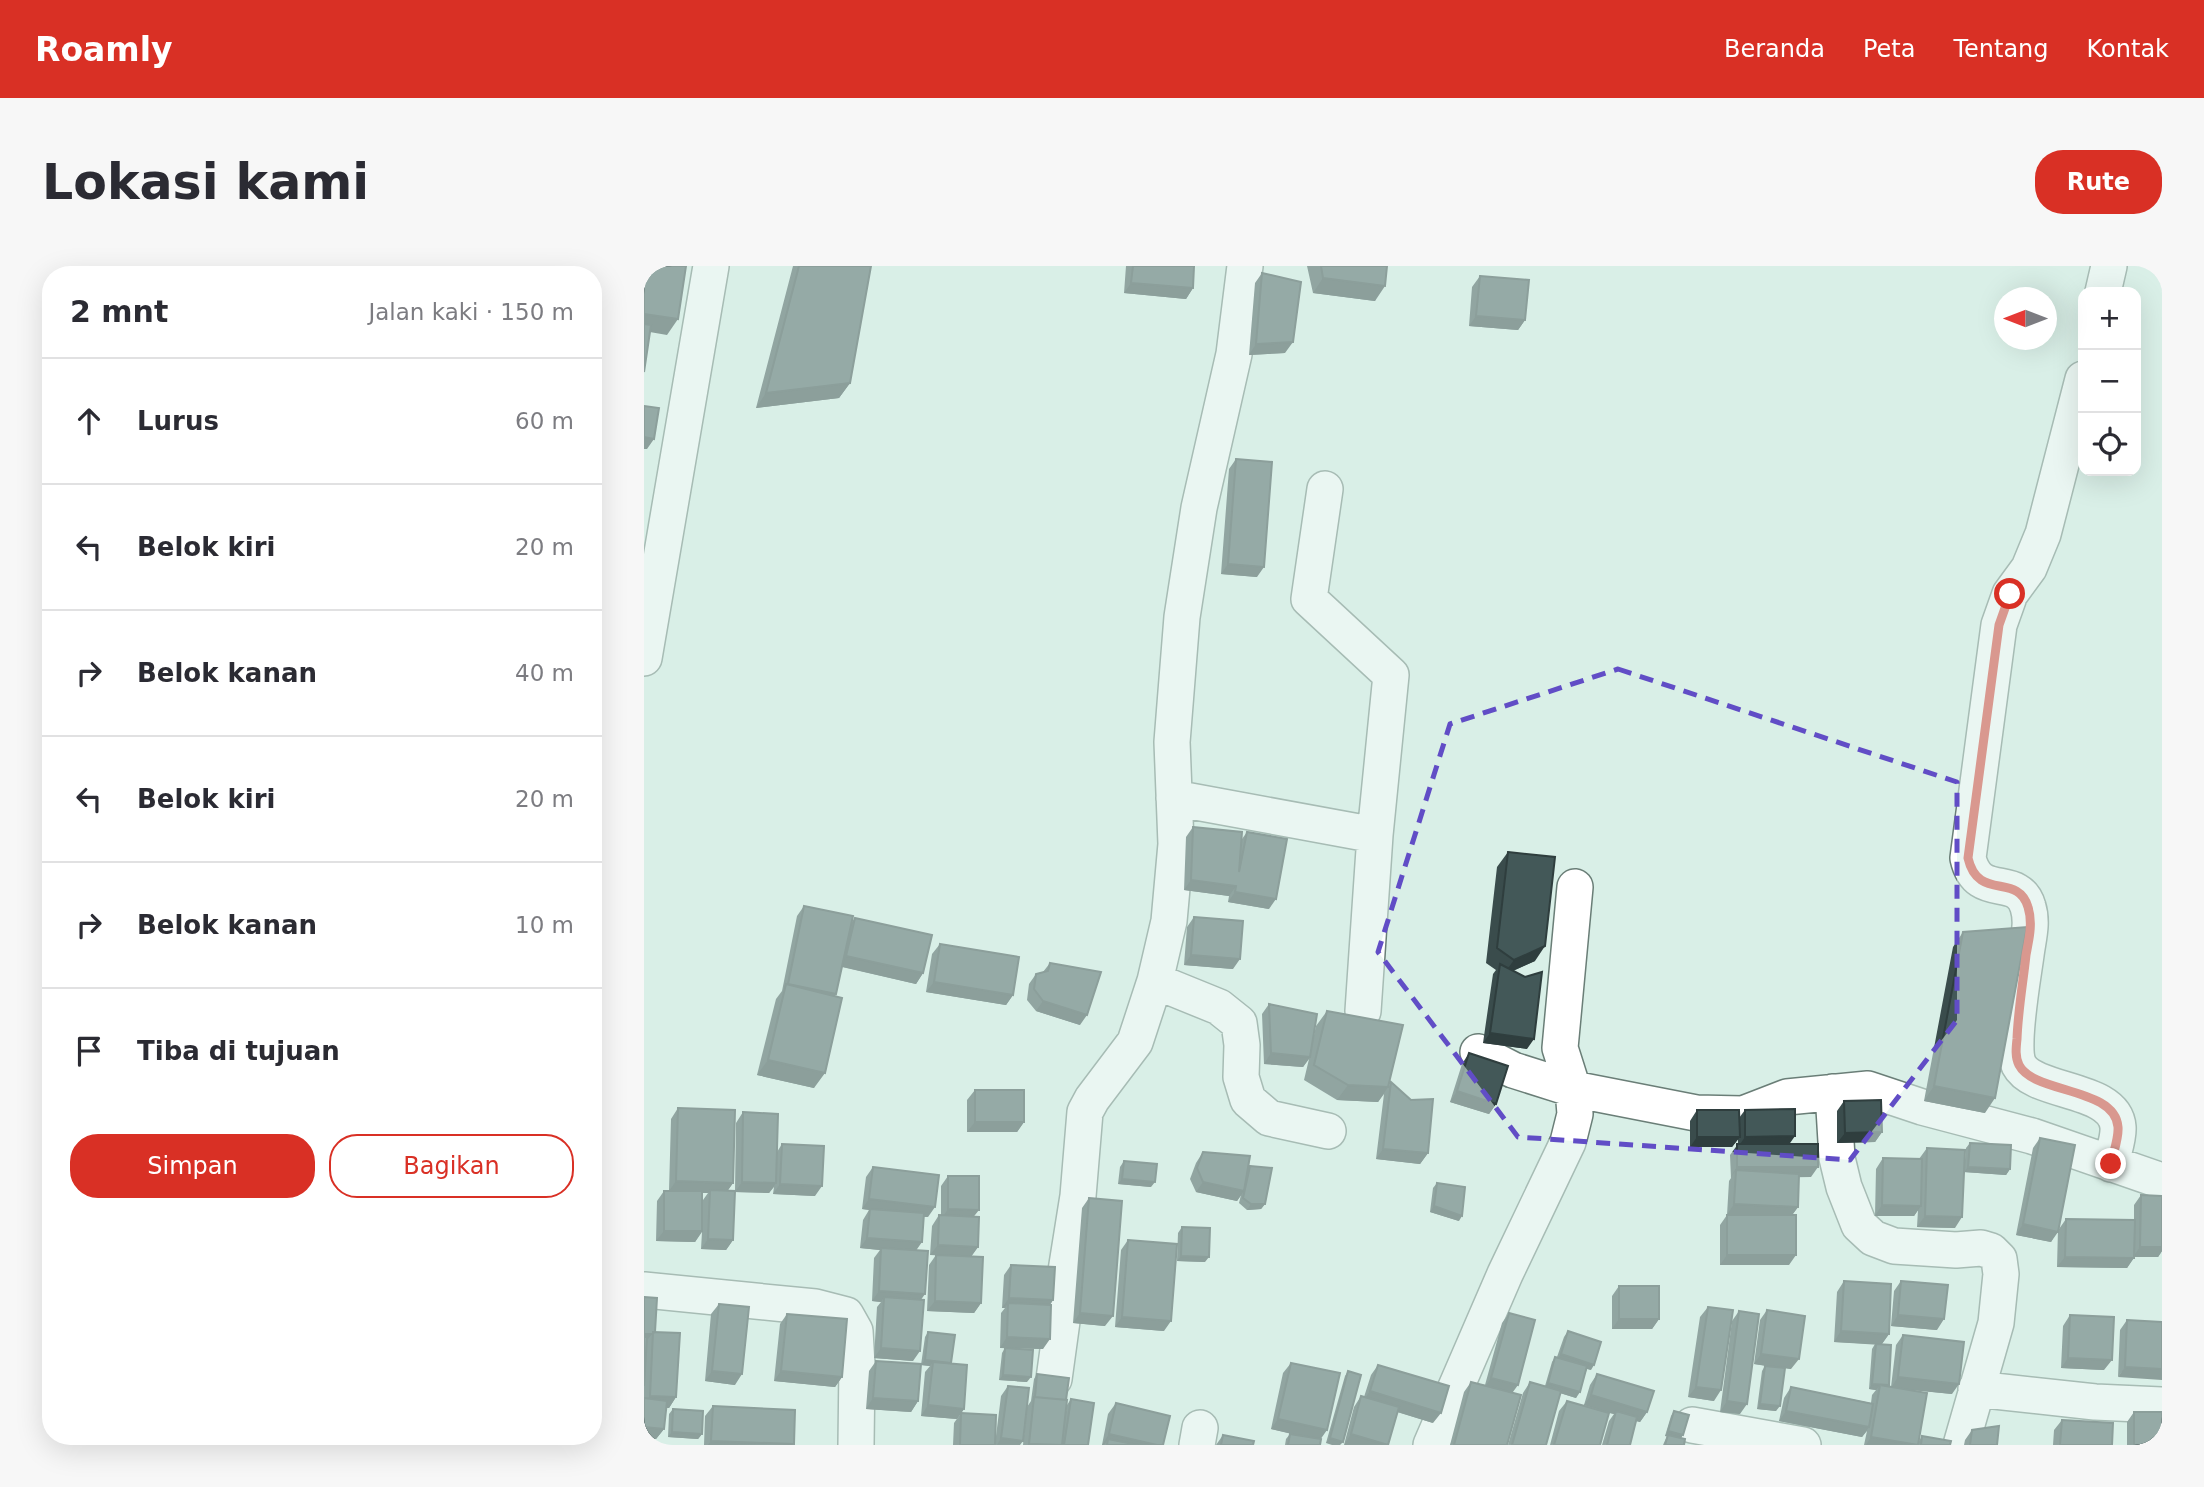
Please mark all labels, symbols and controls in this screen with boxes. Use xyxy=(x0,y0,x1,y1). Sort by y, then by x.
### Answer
text: Roamly xyxy=(35,30,173,69)
text: Beranda xyxy=(1724,35,1825,63)
text: Peta xyxy=(1863,35,1915,63)
text: Tentang xyxy=(1953,35,2049,63)
text: Kontak xyxy=(2087,35,2169,63)
button: Rute xyxy=(2035,150,2162,214)
text: Lokasi kami xyxy=(42,154,369,211)
north arrow xyxy=(1994,287,2057,350)
map controls xyxy=(2078,287,2141,476)
button: + xyxy=(2078,287,2141,350)
text: 2 mnt xyxy=(70,294,168,329)
text: Jalan kaki · 150 m xyxy=(368,299,574,325)
button: − xyxy=(2078,350,2141,413)
icon: ahead xyxy=(70,402,108,440)
text: Lurus xyxy=(137,406,219,436)
text: 60 m xyxy=(515,408,574,434)
button: locate xyxy=(2078,413,2141,476)
icon: left xyxy=(70,528,108,566)
text: Belok kiri xyxy=(137,532,276,562)
text: 20 m xyxy=(515,534,574,560)
route start xyxy=(1994,578,2025,609)
icon: right xyxy=(70,654,108,692)
text: Belok kanan xyxy=(137,658,317,688)
text: 40 m xyxy=(515,660,574,686)
icon: left xyxy=(70,780,108,818)
text: Belok kiri xyxy=(137,784,276,814)
text: 20 m xyxy=(515,786,574,812)
icon: right xyxy=(70,906,108,944)
text: Belok kanan xyxy=(137,910,317,940)
text: 10 m xyxy=(515,912,574,938)
icon: arrive xyxy=(70,1032,108,1070)
text: Tiba di tujuan xyxy=(137,1036,340,1066)
button: Simpan xyxy=(70,1134,315,1198)
button: Bagikan xyxy=(329,1134,574,1198)
route end xyxy=(2095,1148,2126,1179)

